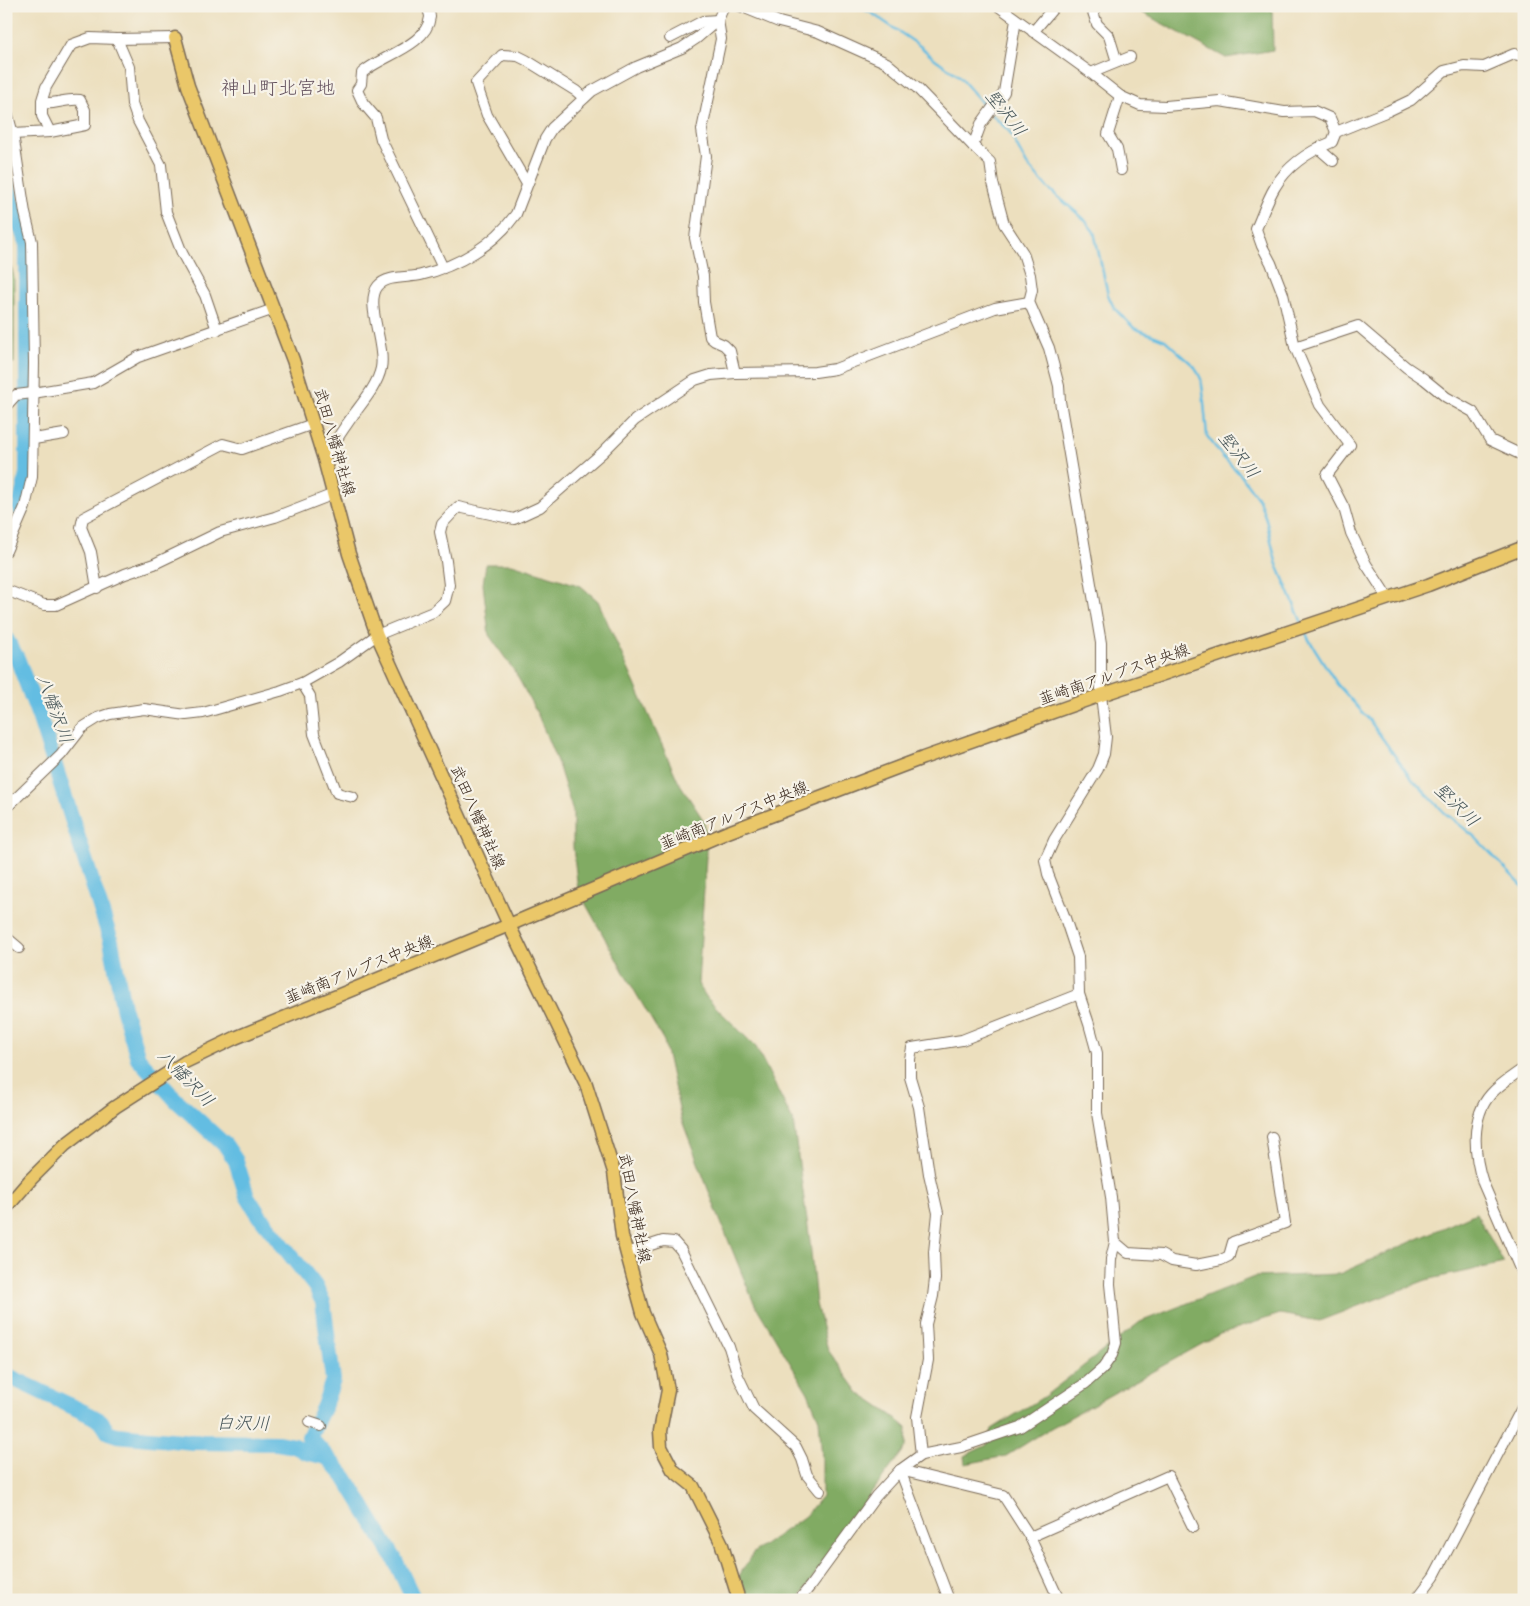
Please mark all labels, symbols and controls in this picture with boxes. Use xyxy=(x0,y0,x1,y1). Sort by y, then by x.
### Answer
district label: 神山町北宮地 xyxy=(221,76,335,99)
water label: 堅沢川 xyxy=(981,85,1031,141)
street label: 武田八幡神社線 xyxy=(310,386,360,498)
water label: 堅沢川 xyxy=(1214,427,1264,483)
street label: 韮崎南アルプス中央線 xyxy=(1036,639,1192,709)
water label: 八幡沢川 xyxy=(32,671,78,747)
street label: 武田八幡神社線 xyxy=(447,762,509,872)
street label: 韮崎南アルプス中央線 xyxy=(657,777,811,853)
water label: 堅沢川 xyxy=(1430,778,1484,832)
street label: 韮崎南アルプス中央線 xyxy=(282,931,436,1007)
water label: 八幡沢川 xyxy=(153,1044,219,1112)
street label: 武田八幡神社線 xyxy=(615,1151,655,1265)
water label: 白沢川 xyxy=(216,1412,270,1434)

